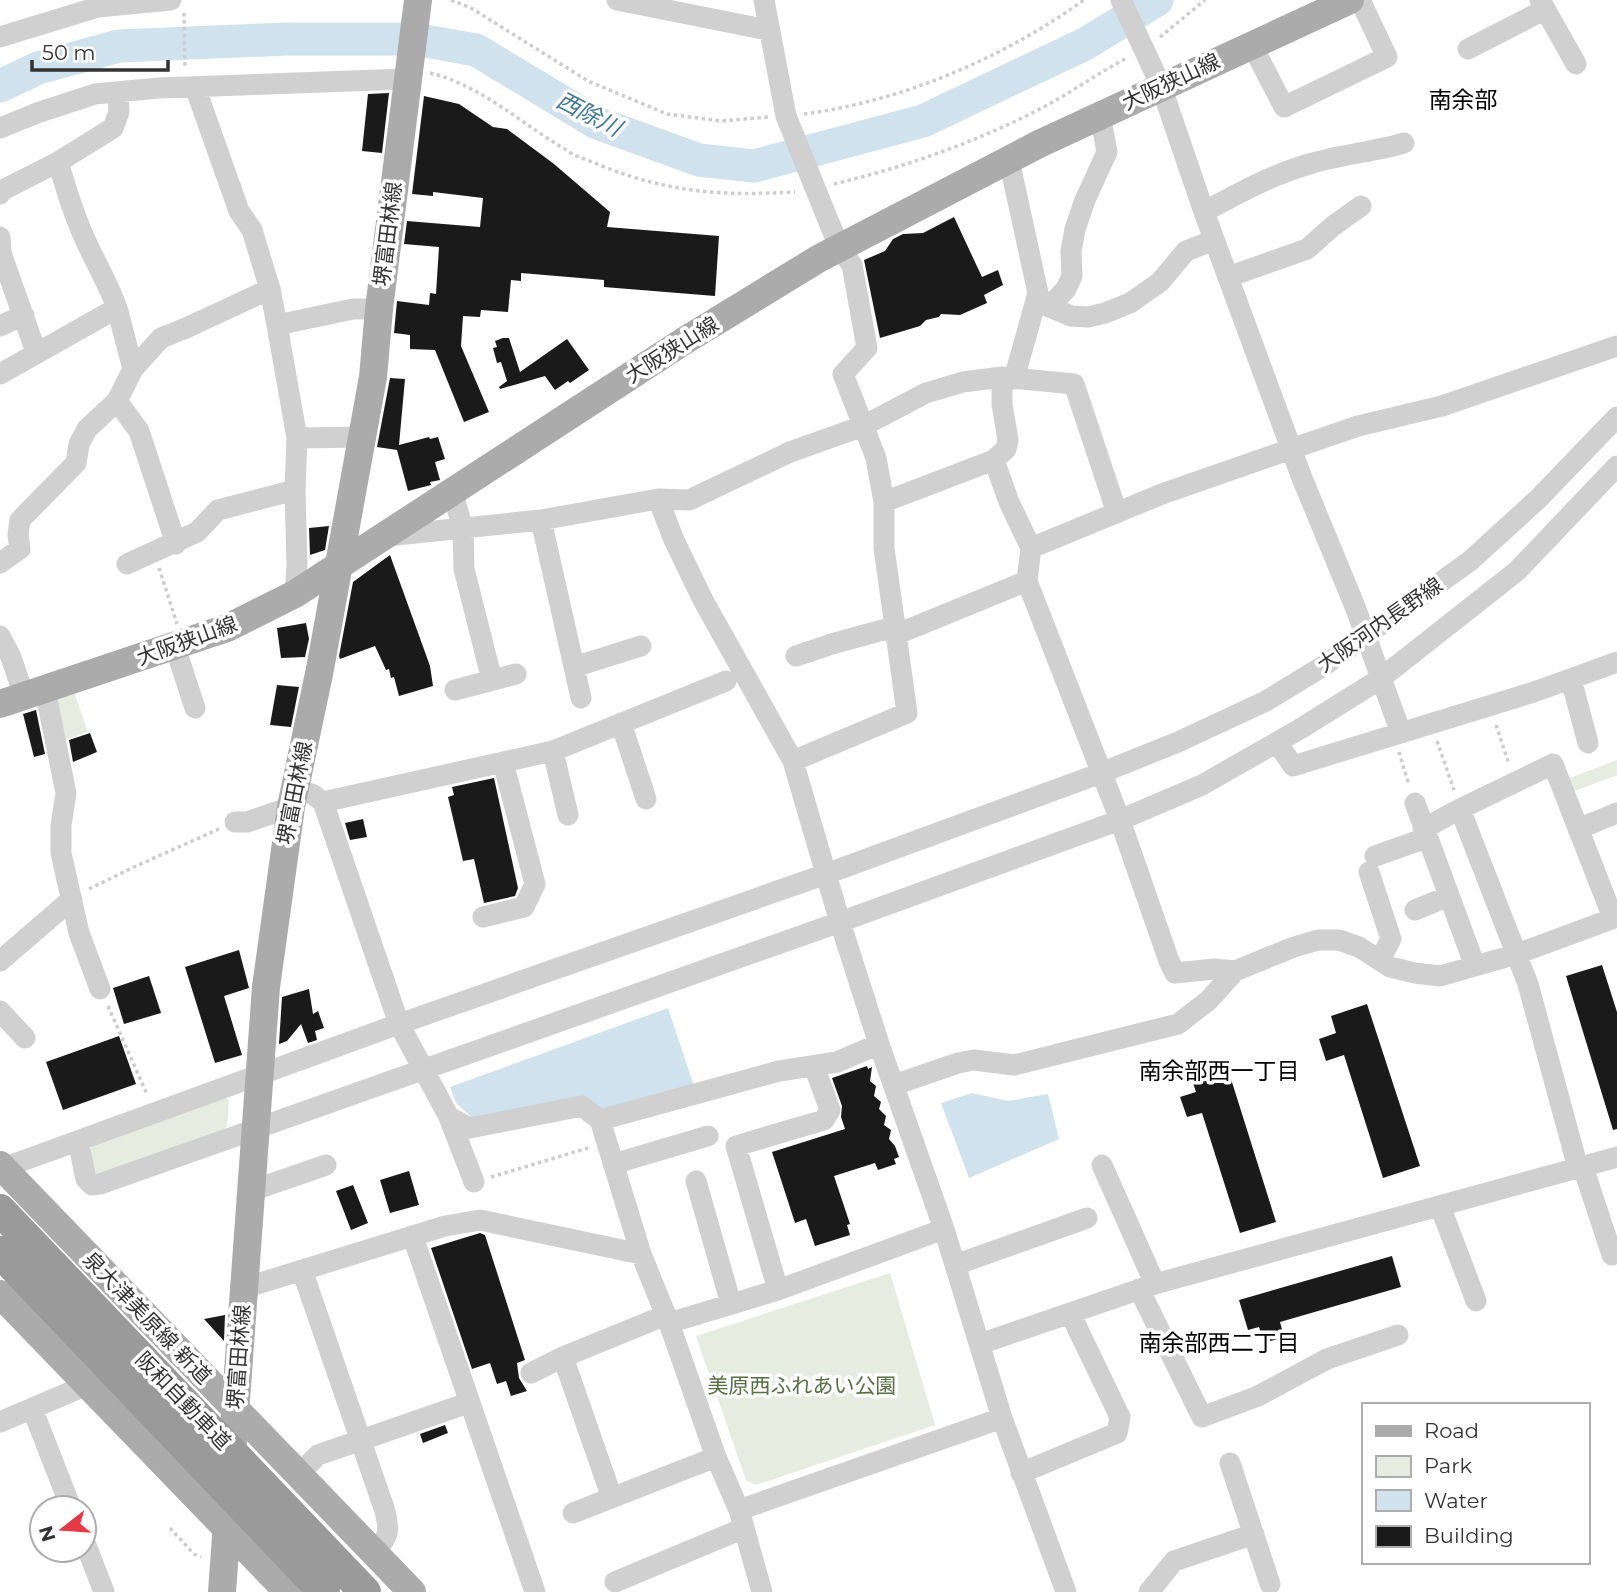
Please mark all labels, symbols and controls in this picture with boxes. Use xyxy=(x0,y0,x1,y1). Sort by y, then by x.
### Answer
scale bar xyxy=(32,28,168,72)
text: 50 m xyxy=(42,40,96,65)
street label: 大阪狭山線 xyxy=(1118,48,1224,115)
water label: 西除川 xyxy=(552,86,629,143)
district label: 南余部 xyxy=(1429,86,1498,114)
street label: 堺富田林線 xyxy=(369,180,406,288)
street label: 大阪狭山線 xyxy=(621,311,723,388)
street label: 大阪河内長野線 xyxy=(1312,572,1447,677)
street label: 大阪狭山線 xyxy=(133,611,240,670)
street label: 堺富田林線 xyxy=(272,739,317,847)
district label: 南余部西一丁目 xyxy=(1139,1057,1300,1085)
street label: 泉大津美原線 新道 xyxy=(78,1247,217,1389)
street label: 堺富田林線 xyxy=(222,1304,255,1410)
district label: 南余部西二丁目 xyxy=(1139,1329,1300,1357)
street label: 阪和自動車道 xyxy=(131,1347,236,1455)
park label: 美原西ふれあい公園 xyxy=(708,1373,897,1398)
legend xyxy=(1362,1403,1589,1564)
text: Road xyxy=(1424,1418,1479,1443)
text: Park xyxy=(1424,1453,1472,1478)
text: Water xyxy=(1424,1488,1488,1513)
north arrow xyxy=(28,1494,98,1564)
text: N xyxy=(34,1523,60,1545)
text: Building xyxy=(1424,1523,1514,1548)

